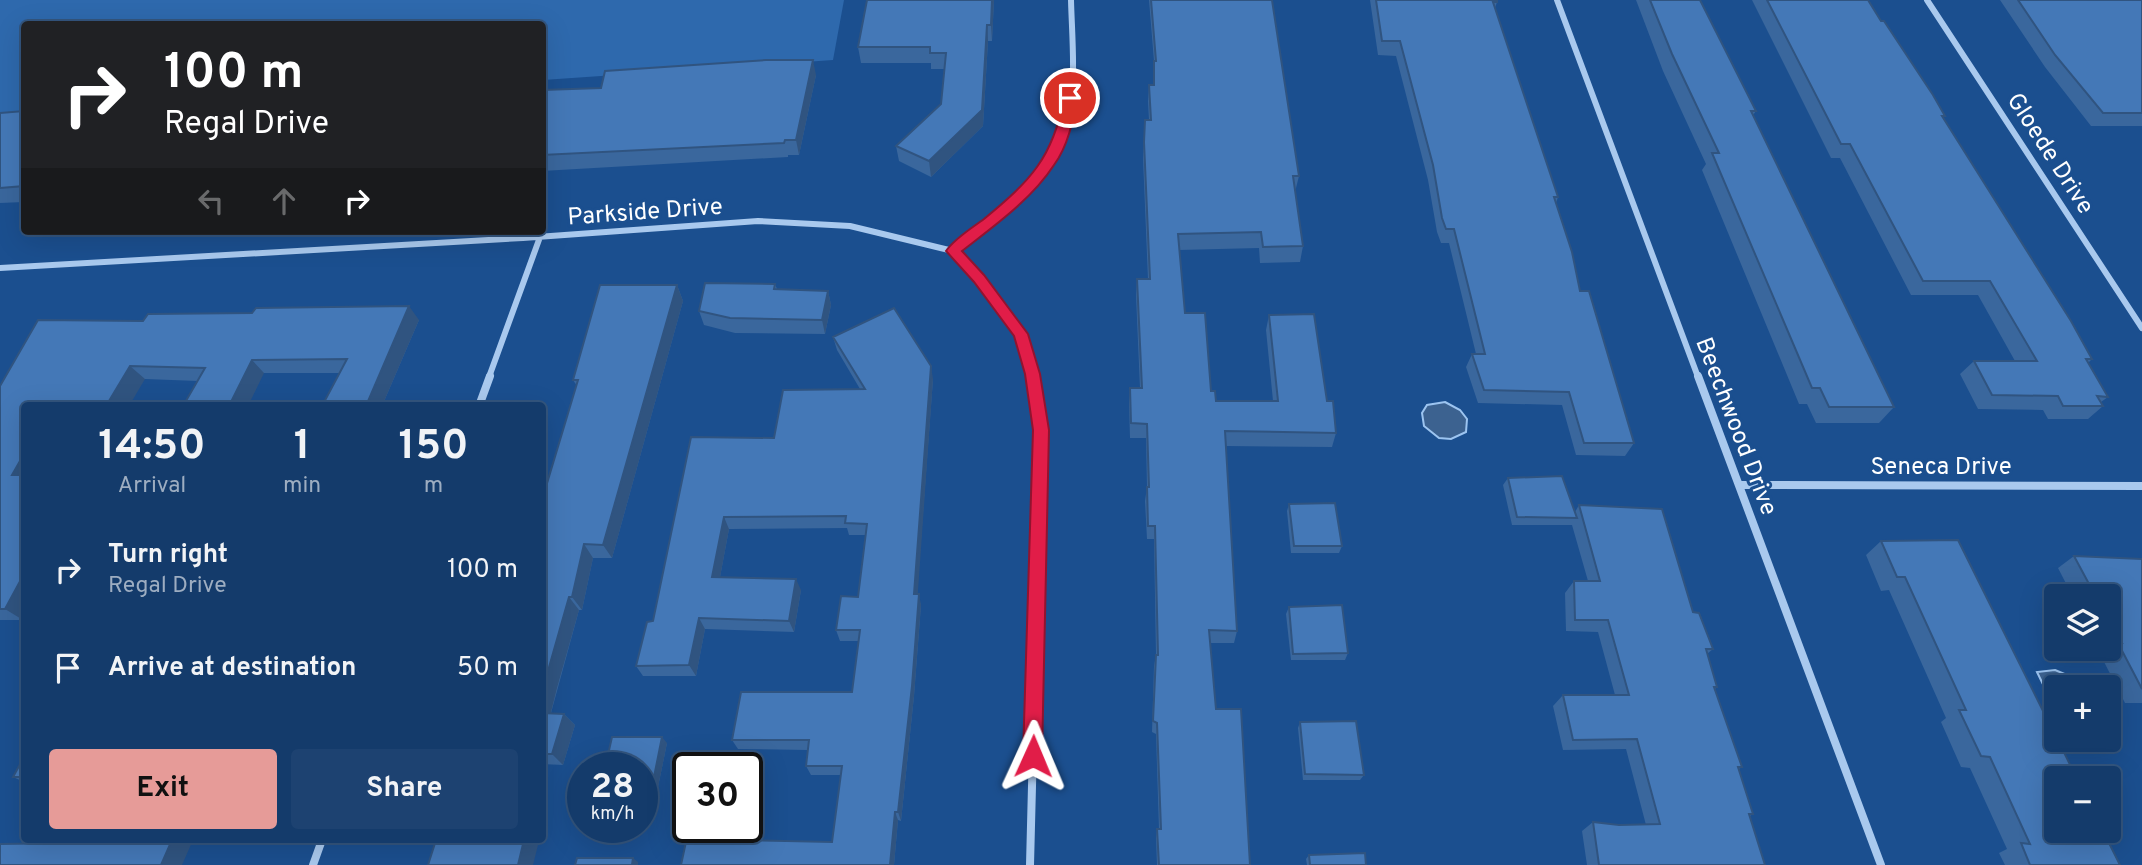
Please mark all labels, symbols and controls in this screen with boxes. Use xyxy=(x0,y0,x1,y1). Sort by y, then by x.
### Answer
text: 100 m xyxy=(164,44,303,106)
icon: right xyxy=(49,49,140,140)
pin xyxy=(1040,68,1100,128)
icon: arrive xyxy=(1051,79,1089,117)
street label: Gloede Drive xyxy=(1999,88,2100,220)
text: Regal Drive xyxy=(164,105,329,145)
icon: left xyxy=(192,182,230,220)
icon: ahead xyxy=(265,182,303,220)
icon: right xyxy=(338,182,376,220)
street label: Parkside Drive xyxy=(567,193,724,233)
street label: Beechwood Drive xyxy=(1687,333,1783,520)
text: 14:50 xyxy=(98,421,206,474)
text: 1 xyxy=(294,421,311,474)
text: 150 xyxy=(399,421,469,474)
street label: Seneca Drive xyxy=(1870,453,2012,483)
text: Arrival xyxy=(118,472,186,501)
text: min xyxy=(283,472,321,501)
text: m xyxy=(424,472,443,501)
text: Turn right xyxy=(108,539,228,572)
icon: right xyxy=(49,551,87,589)
text: 100 m xyxy=(447,554,518,587)
text: Regal Drive xyxy=(108,572,227,601)
map controls xyxy=(2044,584,2121,843)
button: layers xyxy=(2044,584,2121,661)
icon: arrive xyxy=(49,649,87,687)
text: Arrive at destination xyxy=(108,652,356,685)
text: 50 m xyxy=(457,652,518,685)
button: + xyxy=(2044,675,2121,752)
position arrow xyxy=(996,719,1070,793)
button: Exit xyxy=(49,749,277,829)
button: Share xyxy=(291,749,518,829)
speed limit sign: 30 xyxy=(672,752,763,843)
text: 28 xyxy=(591,766,634,810)
button: − xyxy=(2044,766,2121,843)
text: km/h xyxy=(591,803,634,826)

